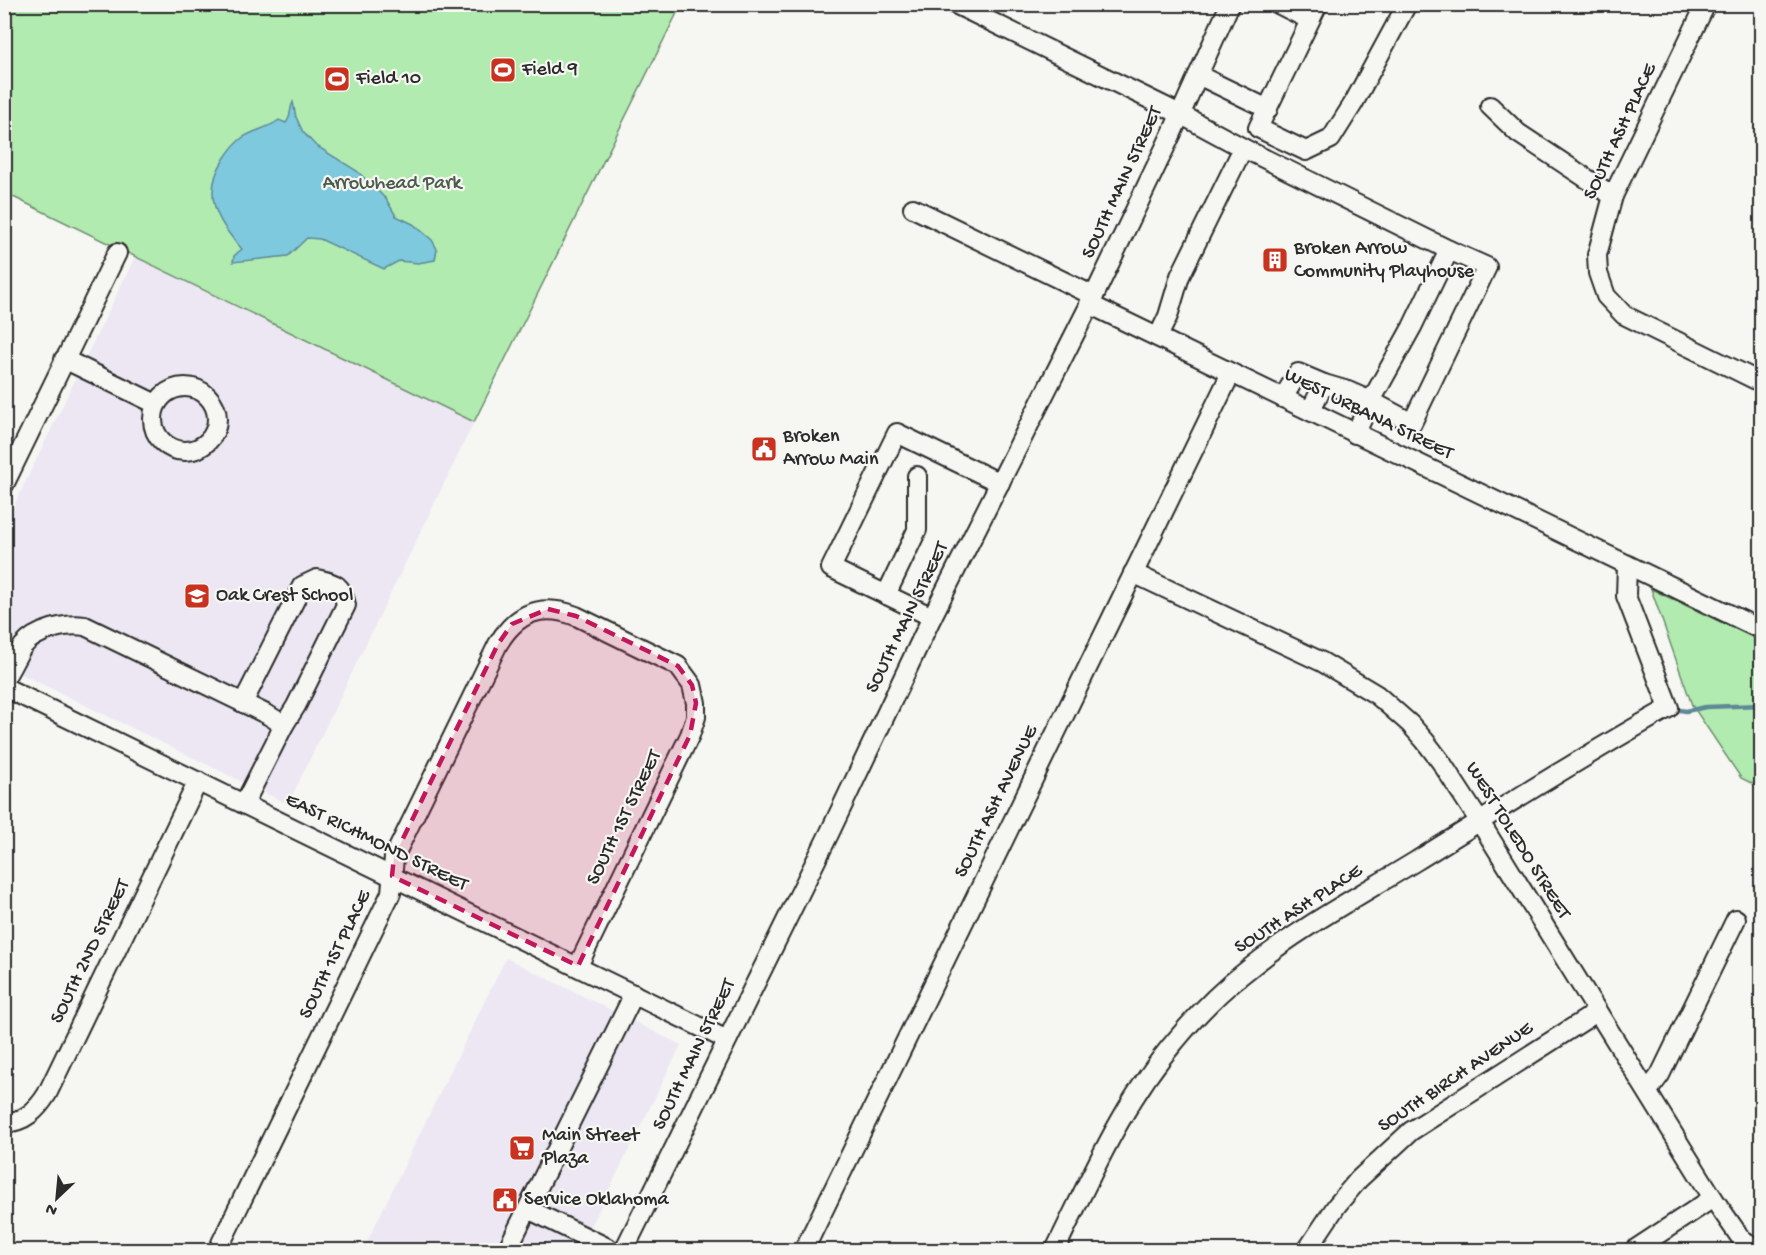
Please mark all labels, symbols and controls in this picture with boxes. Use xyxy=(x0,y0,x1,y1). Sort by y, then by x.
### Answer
sports icon: Field 9 xyxy=(488,55,518,85)
place label: Field 9 xyxy=(521,59,578,82)
street label: SOUTH ASH PLACE xyxy=(1579,59,1663,204)
sports icon: Field 10 xyxy=(322,64,352,94)
place label: Field 10 xyxy=(355,68,421,91)
street label: SOUTH MAIN STREET xyxy=(1078,102,1169,263)
park label: Arrowhead Park xyxy=(323,173,463,196)
place label: Broken Arrow Community Playhouse xyxy=(1293,238,1475,284)
building icon: Broken Arrow Community Playhouse xyxy=(1260,245,1290,275)
street label: WEST URBANA STREET xyxy=(1280,364,1457,466)
place label: Broken Arrow Main xyxy=(782,426,879,472)
public building icon: Broken Arrow Main xyxy=(749,434,779,464)
street label: SOUTH MAIN STREET xyxy=(861,538,955,697)
school or university icon: Oak Crest School xyxy=(182,581,212,611)
place label: Oak Crest School xyxy=(216,585,353,608)
street label: SOUTH ASH AVENUE xyxy=(950,721,1044,882)
street label: SOUTH 1ST STREET xyxy=(583,746,668,889)
street label: WEST TOLEDO STREET xyxy=(1459,758,1575,925)
street label: EAST RICHMOND STREET xyxy=(281,789,472,898)
street label: SOUTH ASH PLACE xyxy=(1231,859,1368,960)
street label: SOUTH 2ND STREET xyxy=(46,875,136,1028)
street label: SOUTH 1ST PLACE xyxy=(295,886,378,1023)
street label: SOUTH MAIN STREET xyxy=(648,975,742,1134)
street label: SOUTH BIRCH AVENUE xyxy=(1374,1017,1539,1138)
place label: Main Street Plaza xyxy=(541,1125,641,1171)
supermarket icon: Main Street Plaza xyxy=(507,1133,537,1163)
north arrow xyxy=(27,1168,87,1228)
public building icon: Service Oklahoma xyxy=(490,1185,520,1215)
place label: Service Oklahoma xyxy=(524,1189,669,1212)
text: N xyxy=(43,1197,61,1219)

